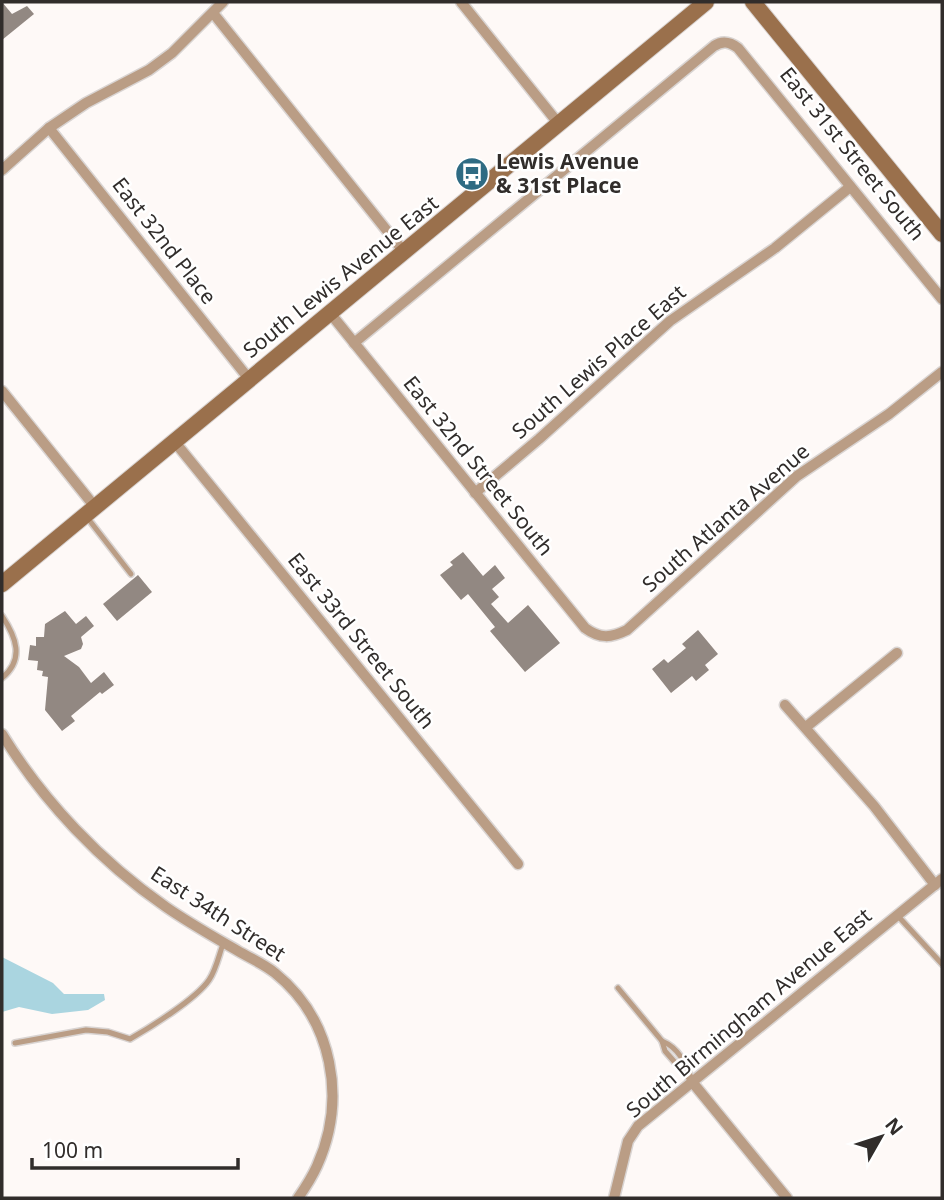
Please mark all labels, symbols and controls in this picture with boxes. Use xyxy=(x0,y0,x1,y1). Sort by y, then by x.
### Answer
street label: East 31st Street South xyxy=(774,61,931,246)
place label: Lewis Avenue & 31st Place xyxy=(496,147,639,199)
bus stop icon: Lewis Avenue & 31st Place xyxy=(453,155,491,193)
street label: East 32nd Place xyxy=(106,171,223,310)
street label: South Lewis Avenue East xyxy=(237,188,444,364)
street label: South Lewis Place East xyxy=(506,278,691,444)
street label: East 32nd Street South xyxy=(397,370,560,561)
street label: South Atlanta Avenue xyxy=(636,437,815,598)
street label: East 33rd Street South xyxy=(282,546,442,734)
street label: East 34th Street xyxy=(146,859,292,967)
street label: South Birmingham Avenue East xyxy=(620,901,877,1123)
north arrow xyxy=(846,1102,916,1172)
text: N xyxy=(879,1112,909,1140)
scale bar xyxy=(32,1126,238,1170)
text: 100 m xyxy=(42,1136,103,1164)

